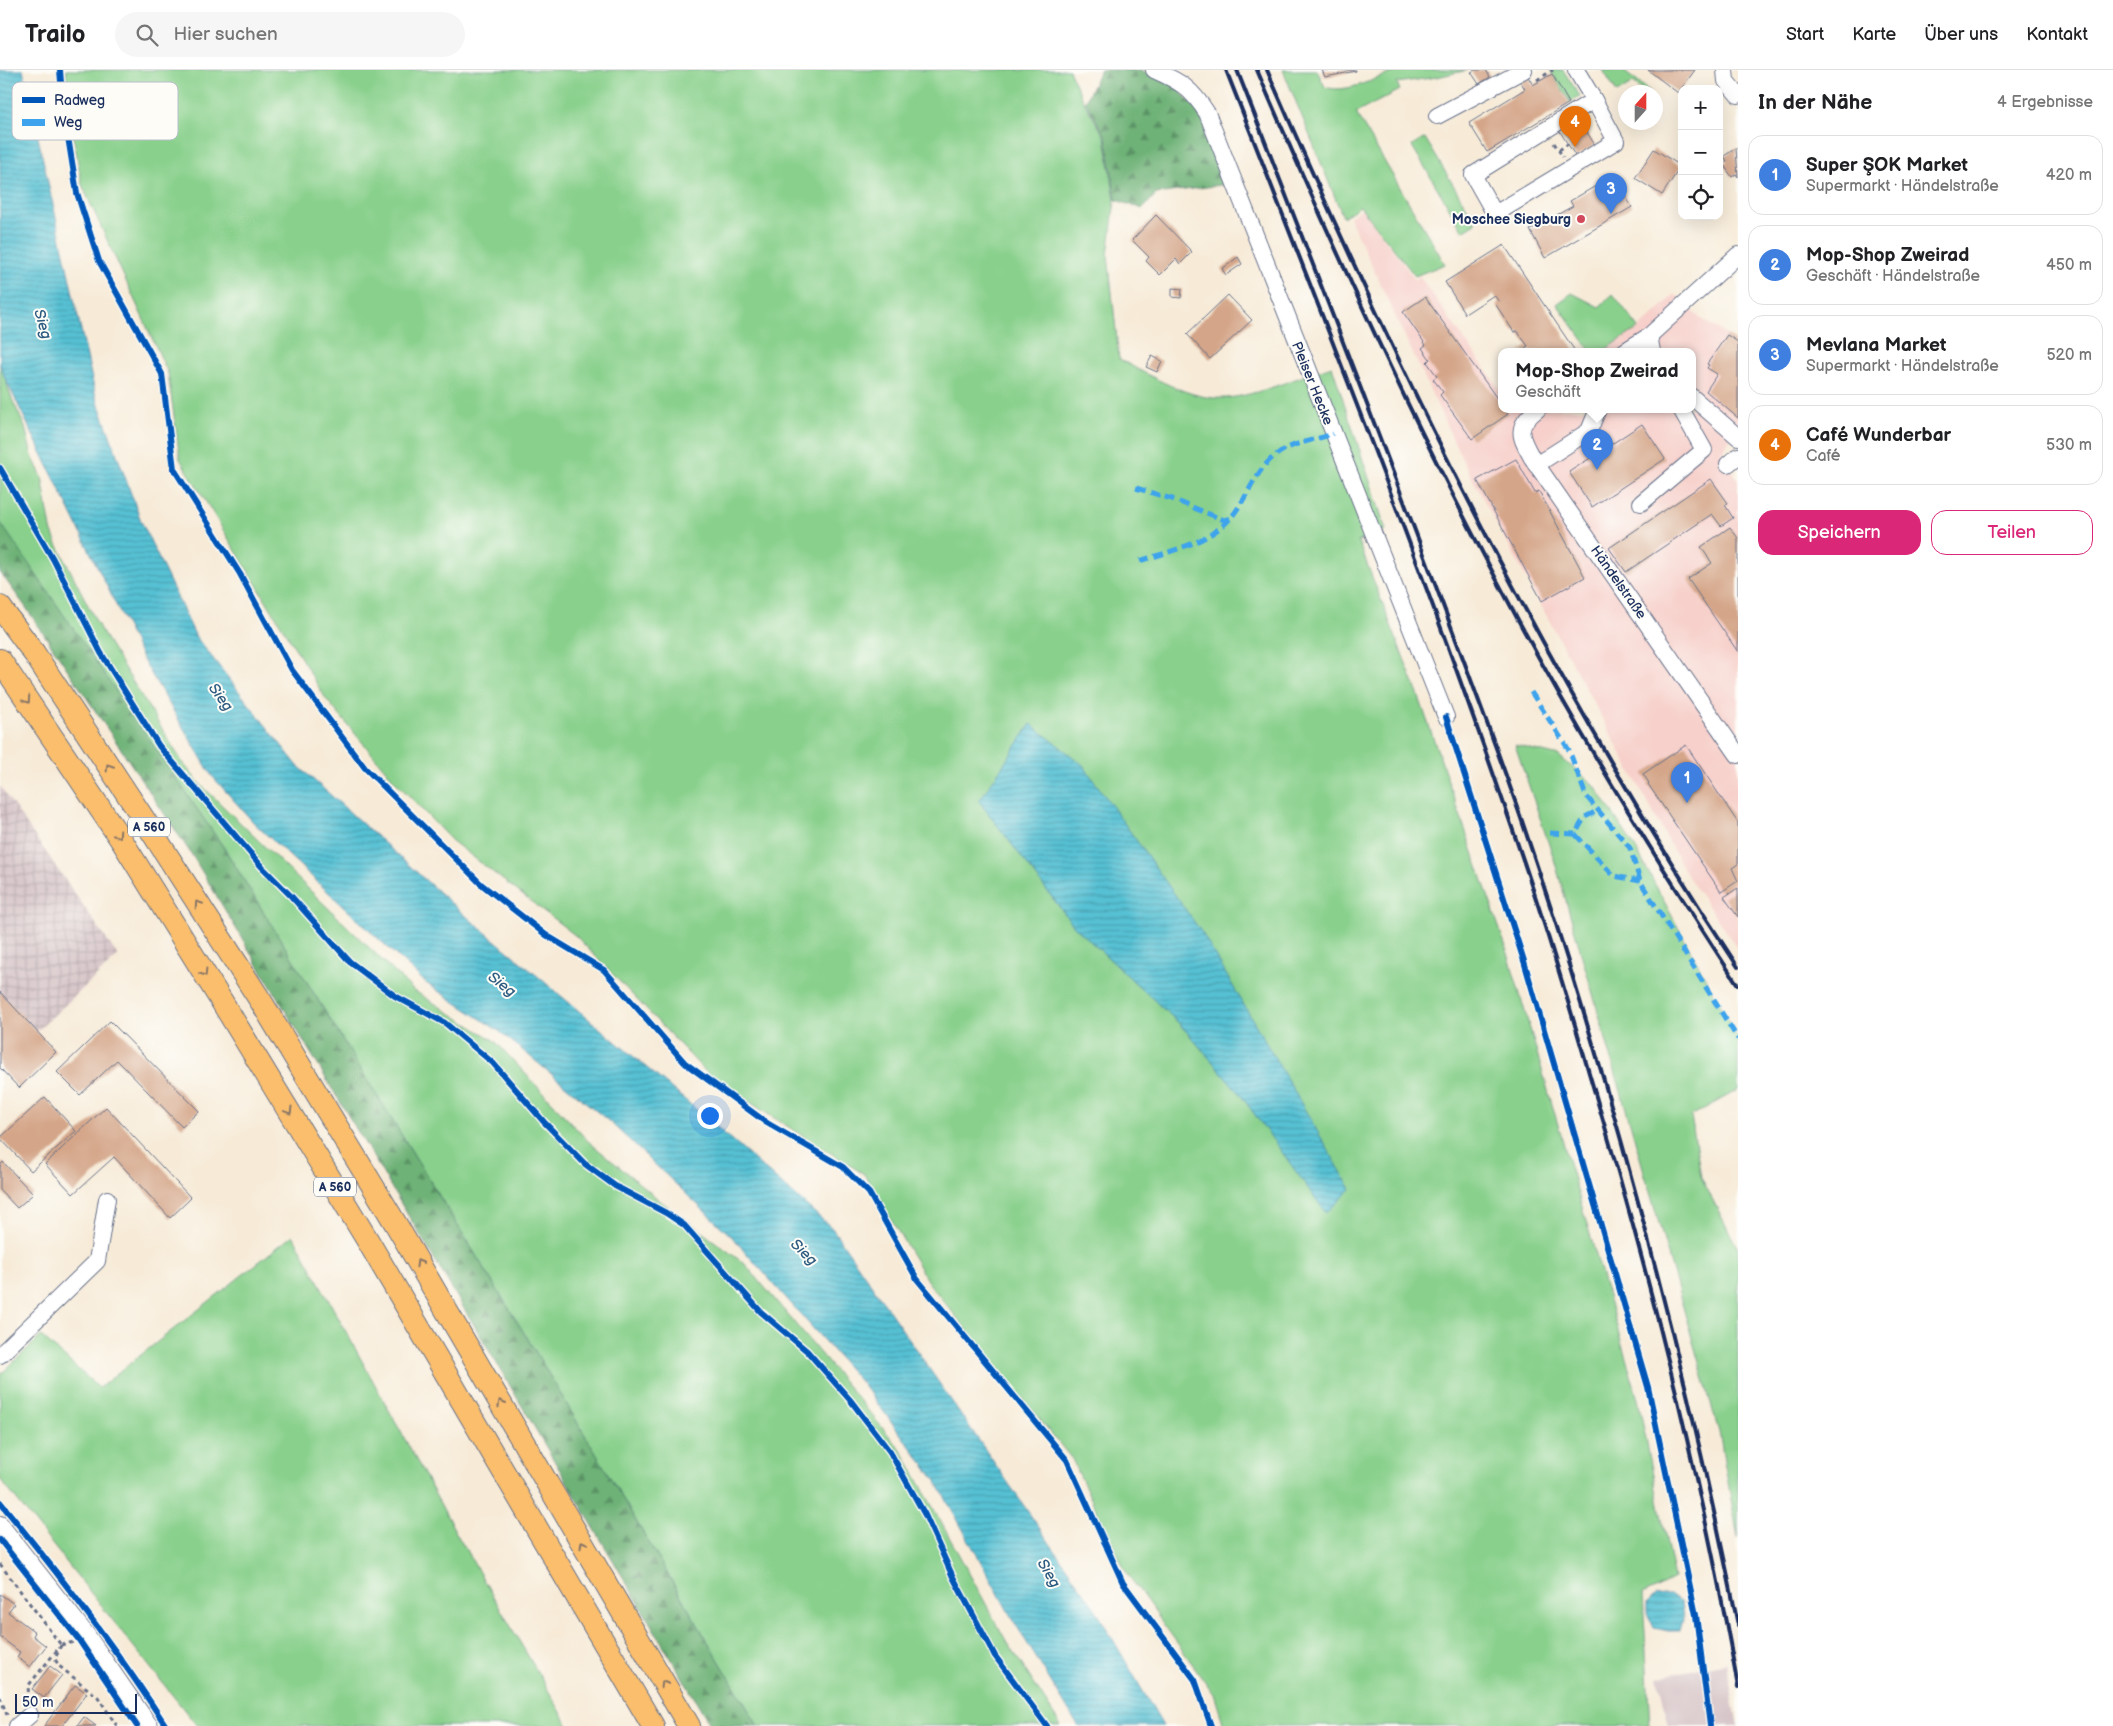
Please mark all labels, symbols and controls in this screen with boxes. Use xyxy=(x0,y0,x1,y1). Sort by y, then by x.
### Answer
search box xyxy=(115,12,465,57)
text: Trailo xyxy=(25,20,85,49)
icon: search xyxy=(133,21,161,49)
text: Hier suchen xyxy=(173,23,278,46)
text: Start xyxy=(1786,24,1824,45)
text: Karte xyxy=(1852,24,1896,45)
text: Über uns xyxy=(1924,24,1998,45)
text: Kontakt xyxy=(2026,24,2088,45)
legend xyxy=(12,82,178,140)
north arrow xyxy=(1618,85,1663,130)
map controls xyxy=(1678,85,1723,220)
button: + xyxy=(1678,85,1723,130)
text: In der Nähe xyxy=(1758,90,1872,115)
text: Radweg xyxy=(54,92,105,109)
text: 4 Ergebnisse xyxy=(1997,93,2093,112)
pin: 4 xyxy=(1559,106,1591,147)
text: Weg xyxy=(54,114,82,131)
button: − xyxy=(1678,130,1723,175)
text: Super ŞOK Market xyxy=(1806,154,1968,177)
text: 1 xyxy=(1772,166,1778,185)
text: 420 m xyxy=(2046,166,2092,185)
pin: 3 xyxy=(1595,173,1627,214)
button: locate xyxy=(1678,175,1723,220)
text: Supermarkt · Händelstraße xyxy=(1806,177,1999,196)
place label: Moschee Siegburg xyxy=(1452,211,1571,228)
marker: Moschee Siegburg xyxy=(1575,213,1587,225)
text: Mop-Shop Zweirad xyxy=(1806,244,1969,267)
text: 2 xyxy=(1770,256,1780,275)
text: 450 m xyxy=(2046,256,2092,275)
text: Geschäft · Händelstraße xyxy=(1806,267,1980,286)
water label: Sieg xyxy=(29,307,56,342)
text: Mevlana Market xyxy=(1806,334,1946,357)
street label: Pleiser Hecke xyxy=(1288,339,1337,427)
text: 3 xyxy=(1770,346,1780,365)
text: 520 m xyxy=(2046,346,2092,365)
popup xyxy=(1498,348,1696,413)
text: Supermarkt · Händelstraße xyxy=(1806,357,1999,376)
text: Mop-Shop Zweirad xyxy=(1515,360,1679,383)
text: Geschäft xyxy=(1515,383,1581,402)
text: Café Wunderbar xyxy=(1806,424,1951,447)
pin: 2 xyxy=(1581,429,1613,470)
text: 4 xyxy=(1770,436,1780,455)
text: 530 m xyxy=(2046,436,2092,455)
text: Café xyxy=(1806,447,1840,466)
button: Speichern xyxy=(1758,510,1921,555)
button: Teilen xyxy=(1931,510,2093,555)
street label: Händelstraße xyxy=(1587,542,1650,622)
water label: Sieg xyxy=(204,679,237,716)
one-way arrow xyxy=(21,694,30,704)
pin: 1 xyxy=(1671,762,1703,803)
one-way arrow xyxy=(106,764,116,773)
road number: A 560 xyxy=(128,818,170,836)
one-way arrow xyxy=(112,829,121,838)
one-way arrow xyxy=(195,900,204,909)
one-way arrow xyxy=(198,967,208,976)
water label: Sieg xyxy=(484,968,520,1002)
your location xyxy=(697,1103,723,1129)
one-way arrow xyxy=(283,1106,292,1115)
road number: A 560 xyxy=(314,1178,356,1196)
water label: Sieg xyxy=(786,1235,822,1270)
one-way arrow xyxy=(415,1259,425,1268)
one-way arrow xyxy=(497,1400,507,1409)
one-way arrow xyxy=(579,1540,589,1549)
water label: Sieg xyxy=(1033,1555,1065,1592)
one-way arrow xyxy=(661,1681,671,1690)
scale bar xyxy=(15,1691,138,1714)
text: 50 m xyxy=(22,1694,54,1711)

